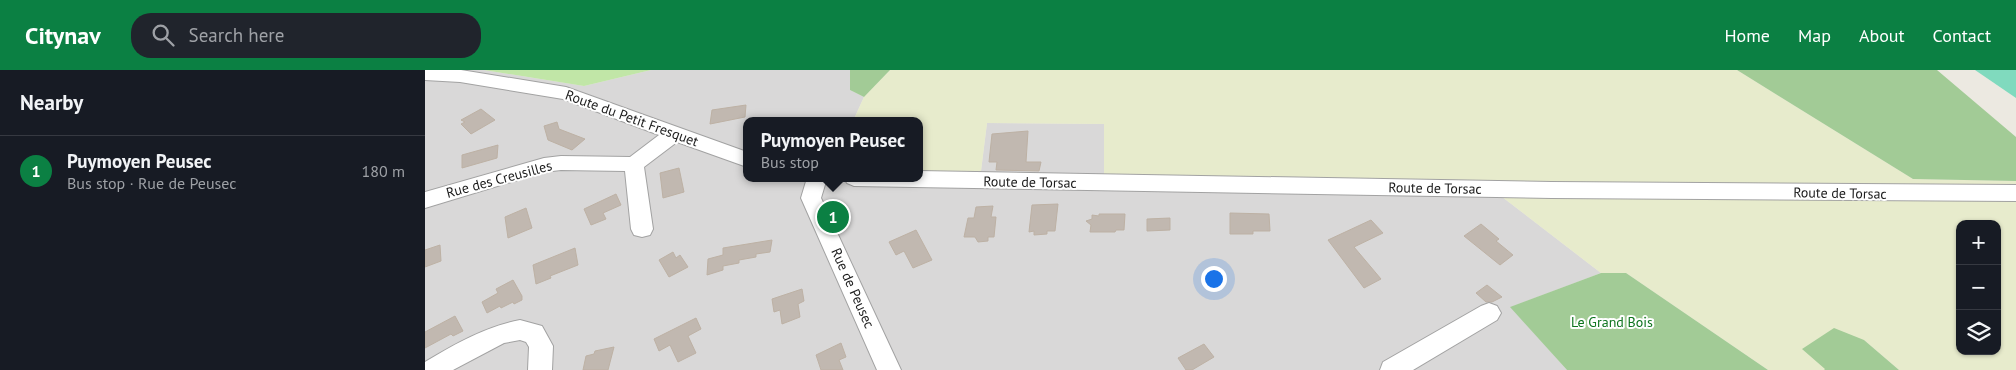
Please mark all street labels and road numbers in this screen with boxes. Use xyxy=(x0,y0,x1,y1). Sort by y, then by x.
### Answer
street label: Route du Petit Fresquet xyxy=(563,86,701,151)
street label: Rue des Creusilles xyxy=(444,156,554,202)
street label: Route de Torsac xyxy=(983,172,1077,192)
street label: Route de Torsac xyxy=(1388,178,1482,198)
street label: Route de Torsac xyxy=(1793,183,1887,203)
street label: Rue de Peusec xyxy=(827,245,879,331)

